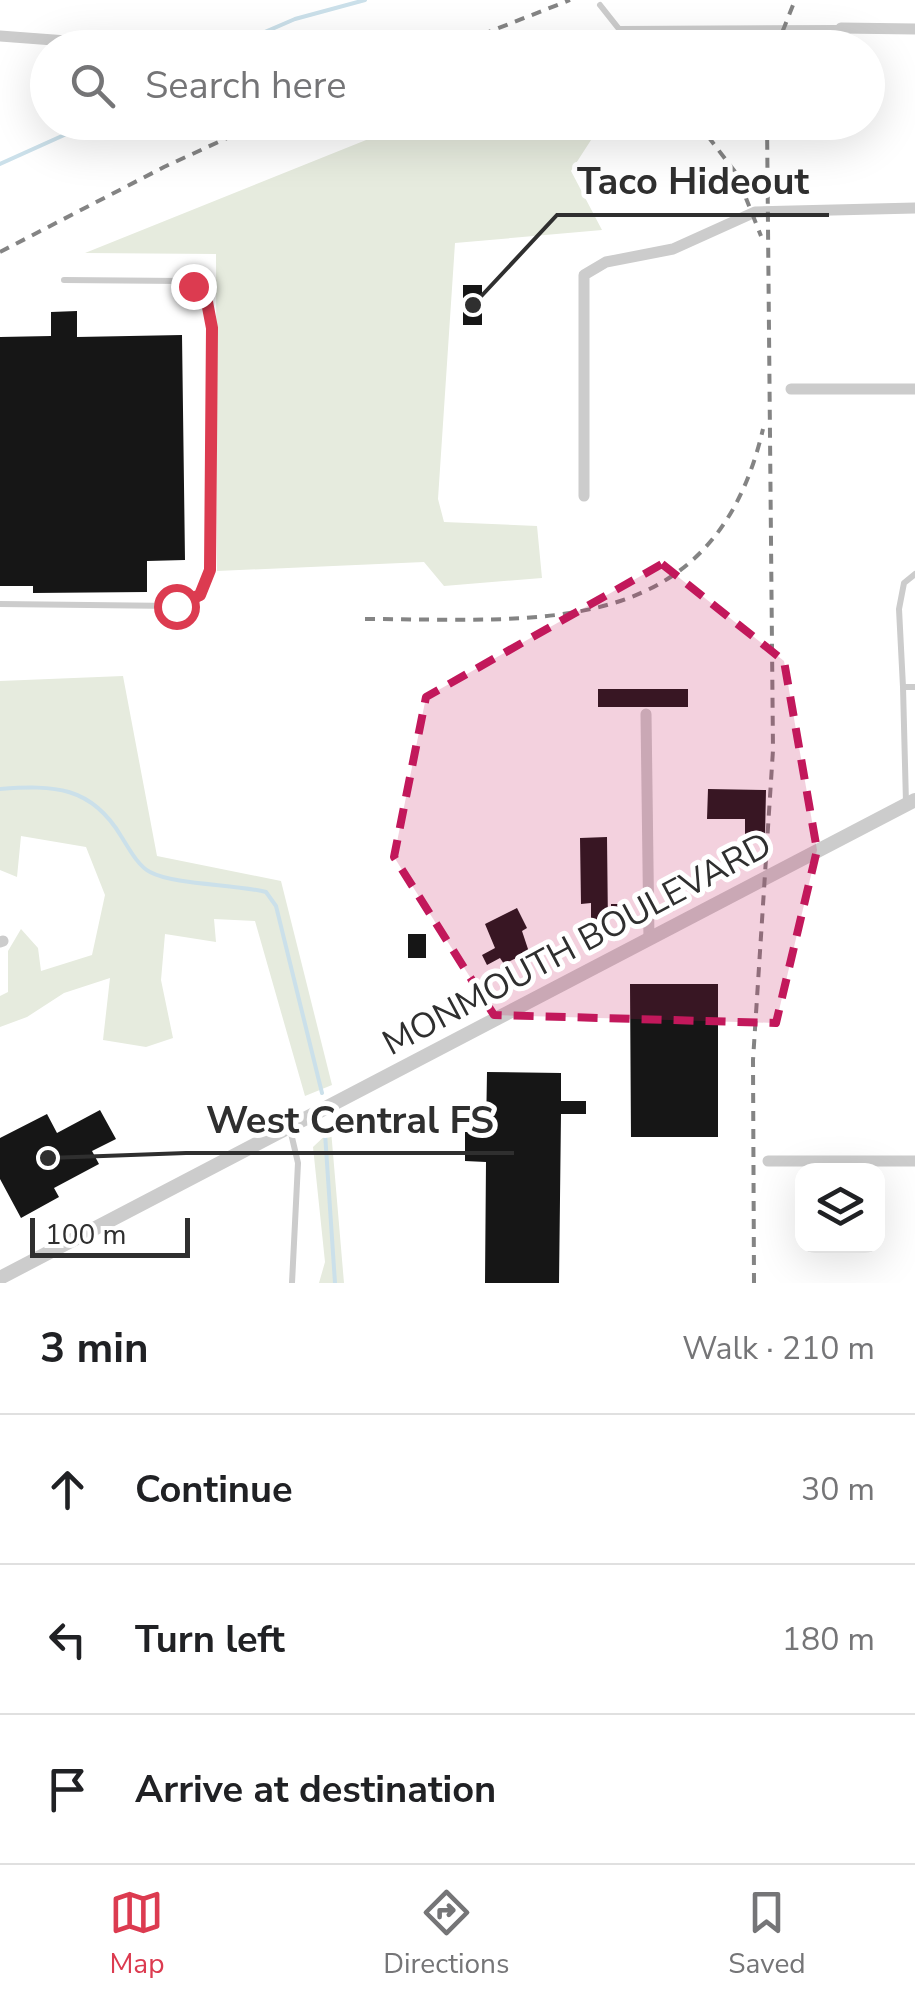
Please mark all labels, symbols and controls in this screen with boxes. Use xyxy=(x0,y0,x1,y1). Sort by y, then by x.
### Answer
search box xyxy=(30,30,885,140)
icon: search xyxy=(65,58,120,113)
text: Search here xyxy=(145,60,346,111)
callout: Taco Hideout xyxy=(557,147,829,215)
text: Taco Hideout xyxy=(577,156,809,207)
route end xyxy=(171,264,217,310)
route start xyxy=(154,584,200,630)
street label: MONMOUTH BOULEVARD xyxy=(374,821,780,1067)
callout: West Central FS xyxy=(186,1085,514,1153)
text: West Central FS xyxy=(206,1095,494,1146)
map controls xyxy=(795,1163,885,1253)
button: layers xyxy=(795,1163,885,1253)
scale bar xyxy=(30,1213,190,1258)
text: 100 m xyxy=(45,1216,127,1254)
text: 3 min xyxy=(40,1320,149,1377)
text: Walk · 210 m xyxy=(682,1327,875,1370)
icon: ahead xyxy=(40,1462,95,1517)
text: Continue xyxy=(135,1464,293,1515)
text: 30 m xyxy=(801,1468,875,1511)
icon: left xyxy=(40,1612,95,1667)
text: Turn left xyxy=(135,1614,285,1665)
text: 180 m xyxy=(782,1618,875,1661)
icon: arrive xyxy=(40,1762,95,1817)
text: Arrive at destination xyxy=(135,1764,496,1815)
tab: Map xyxy=(109,1885,164,1983)
tab: Directions xyxy=(383,1885,509,1983)
tab: Saved xyxy=(728,1885,806,1983)

